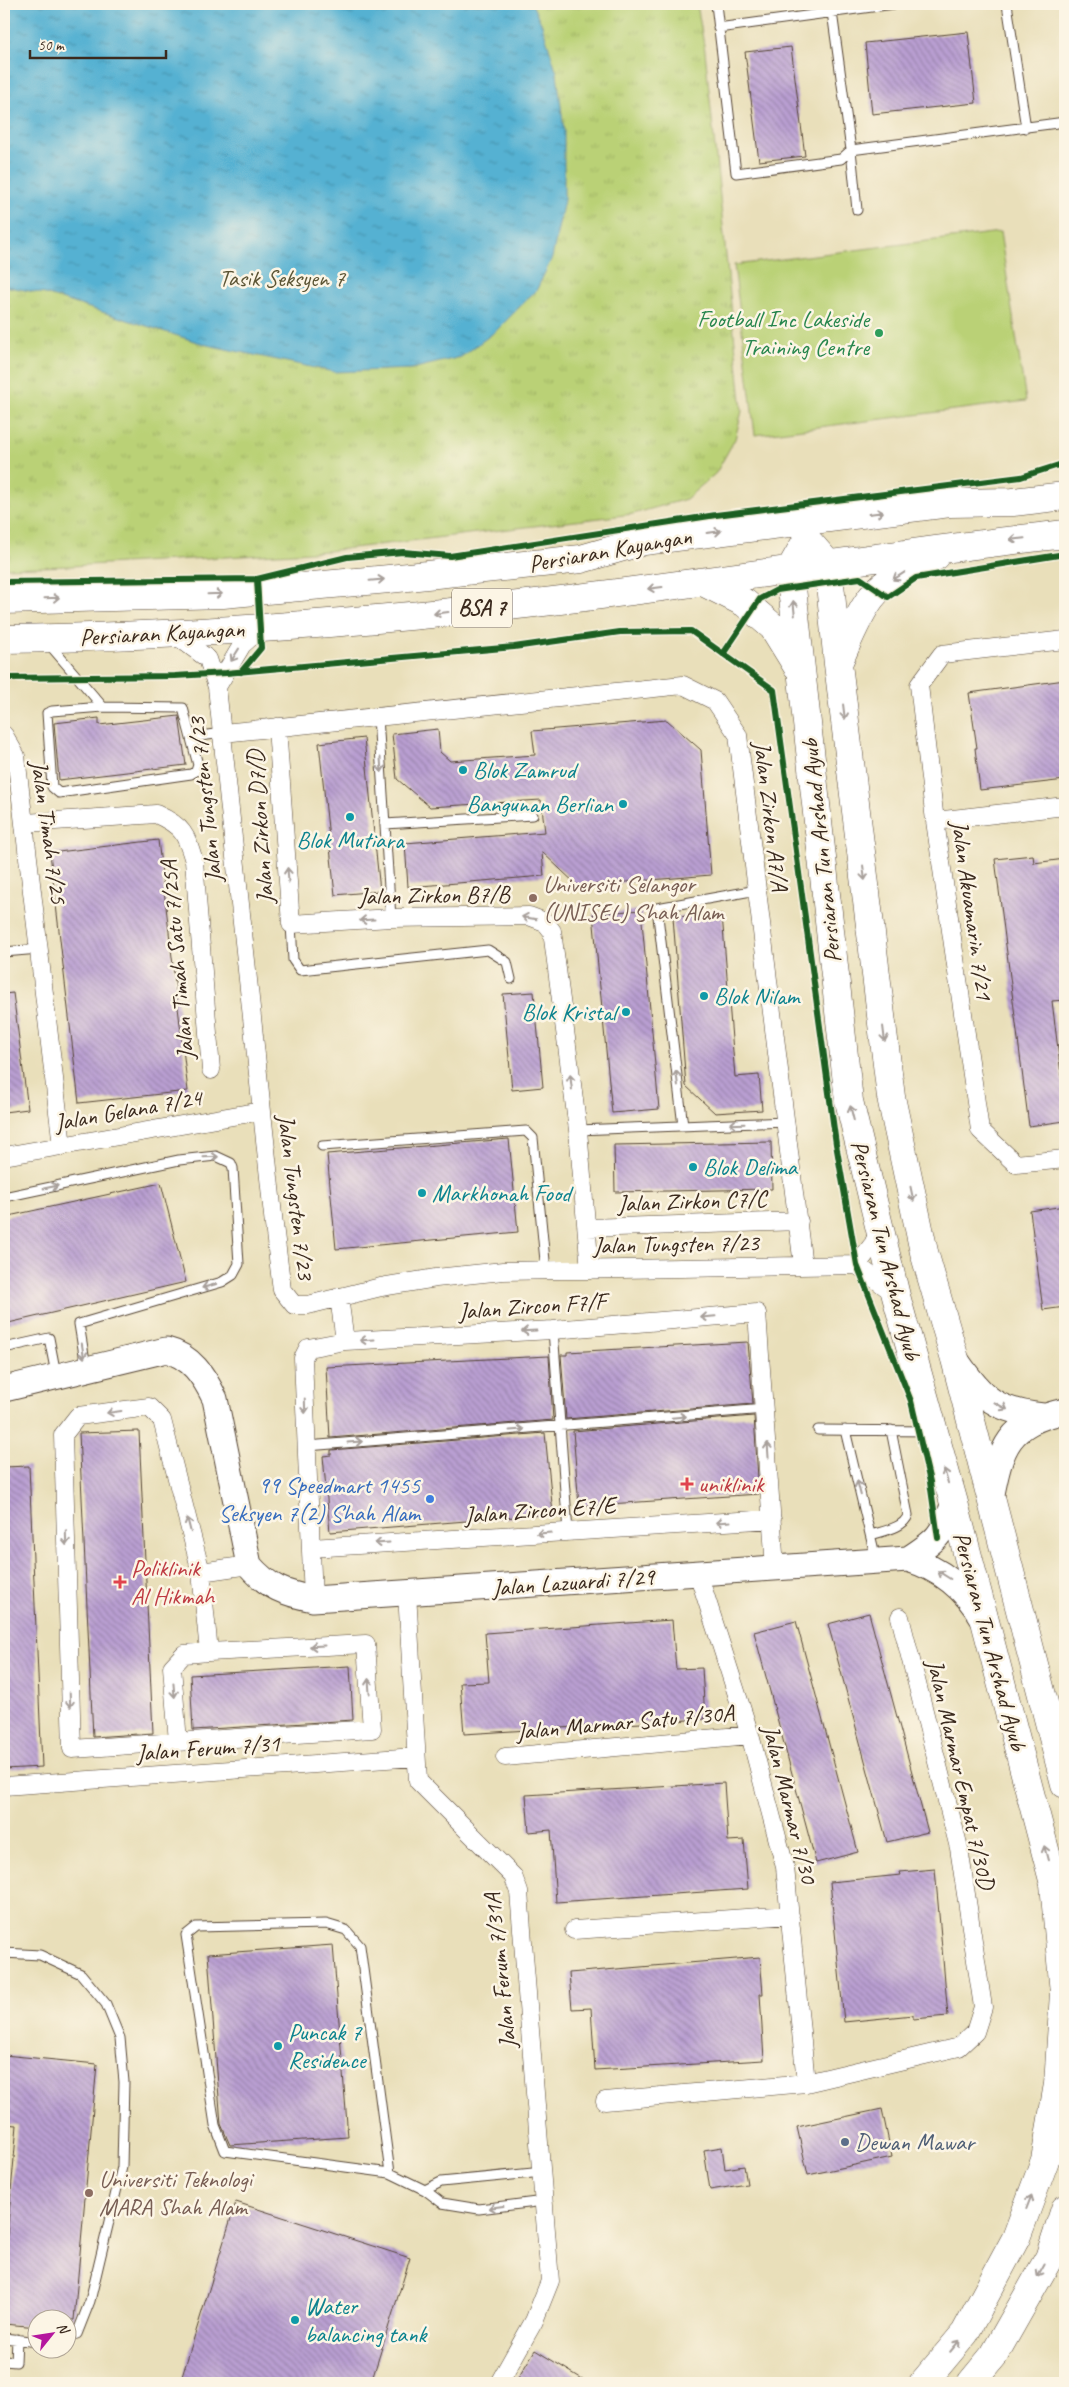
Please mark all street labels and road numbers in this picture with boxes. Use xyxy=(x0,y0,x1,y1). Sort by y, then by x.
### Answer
street label: Persiaran Kayangan xyxy=(526,521,694,579)
road number: BSA 7 xyxy=(452,588,512,628)
street label: Persiaran Kayangan xyxy=(79,614,245,652)
street label: Jalan Tungsten 7/23 xyxy=(181,714,229,885)
street label: Persiaran Tun Arshad Ayub xyxy=(794,736,848,964)
street label: Jalan Zirkon A7/A xyxy=(747,739,795,893)
street label: Jalan Zirkon D7/D xyxy=(240,747,280,906)
street label: Jalan Timah 7/25 xyxy=(24,757,74,907)
street label: Jalan Akuamarin 7/21 xyxy=(944,817,1000,1003)
street label: Jalan Timah Satu 7/25A xyxy=(153,858,201,1062)
street label: Jalan Zirkon B7/B xyxy=(357,879,511,911)
street label: Jalan Gelana 7/24 xyxy=(51,1082,206,1138)
street label: Jalan Tungsten 7/23 xyxy=(271,1112,321,1283)
street label: Persiaran Tun Arshad Ayub xyxy=(844,1137,928,1364)
street label: Jalan Zirkon C7/C xyxy=(616,1183,770,1219)
street label: Jalan Tungsten 7/23 xyxy=(592,1228,761,1260)
street label: Jalan Zircon F7/F xyxy=(456,1286,612,1326)
street label: Jalan Zircon E7/E xyxy=(463,1490,620,1530)
street label: Persiaran Tun Arshad Ayub xyxy=(946,1528,1034,1755)
street label: Jalan Lazuardi 7/29 xyxy=(490,1561,657,1603)
street label: Jalan Marmar Empat 7/30D xyxy=(920,1655,1003,1894)
street label: Jalan Marmar Satu 7/30A xyxy=(514,1697,736,1747)
street label: Jalan Marmar 7/30 xyxy=(756,1721,825,1889)
street label: Jalan Ferum 7/31 xyxy=(134,1728,282,1768)
street label: Jalan Ferum 7/31A xyxy=(477,1891,523,2051)

